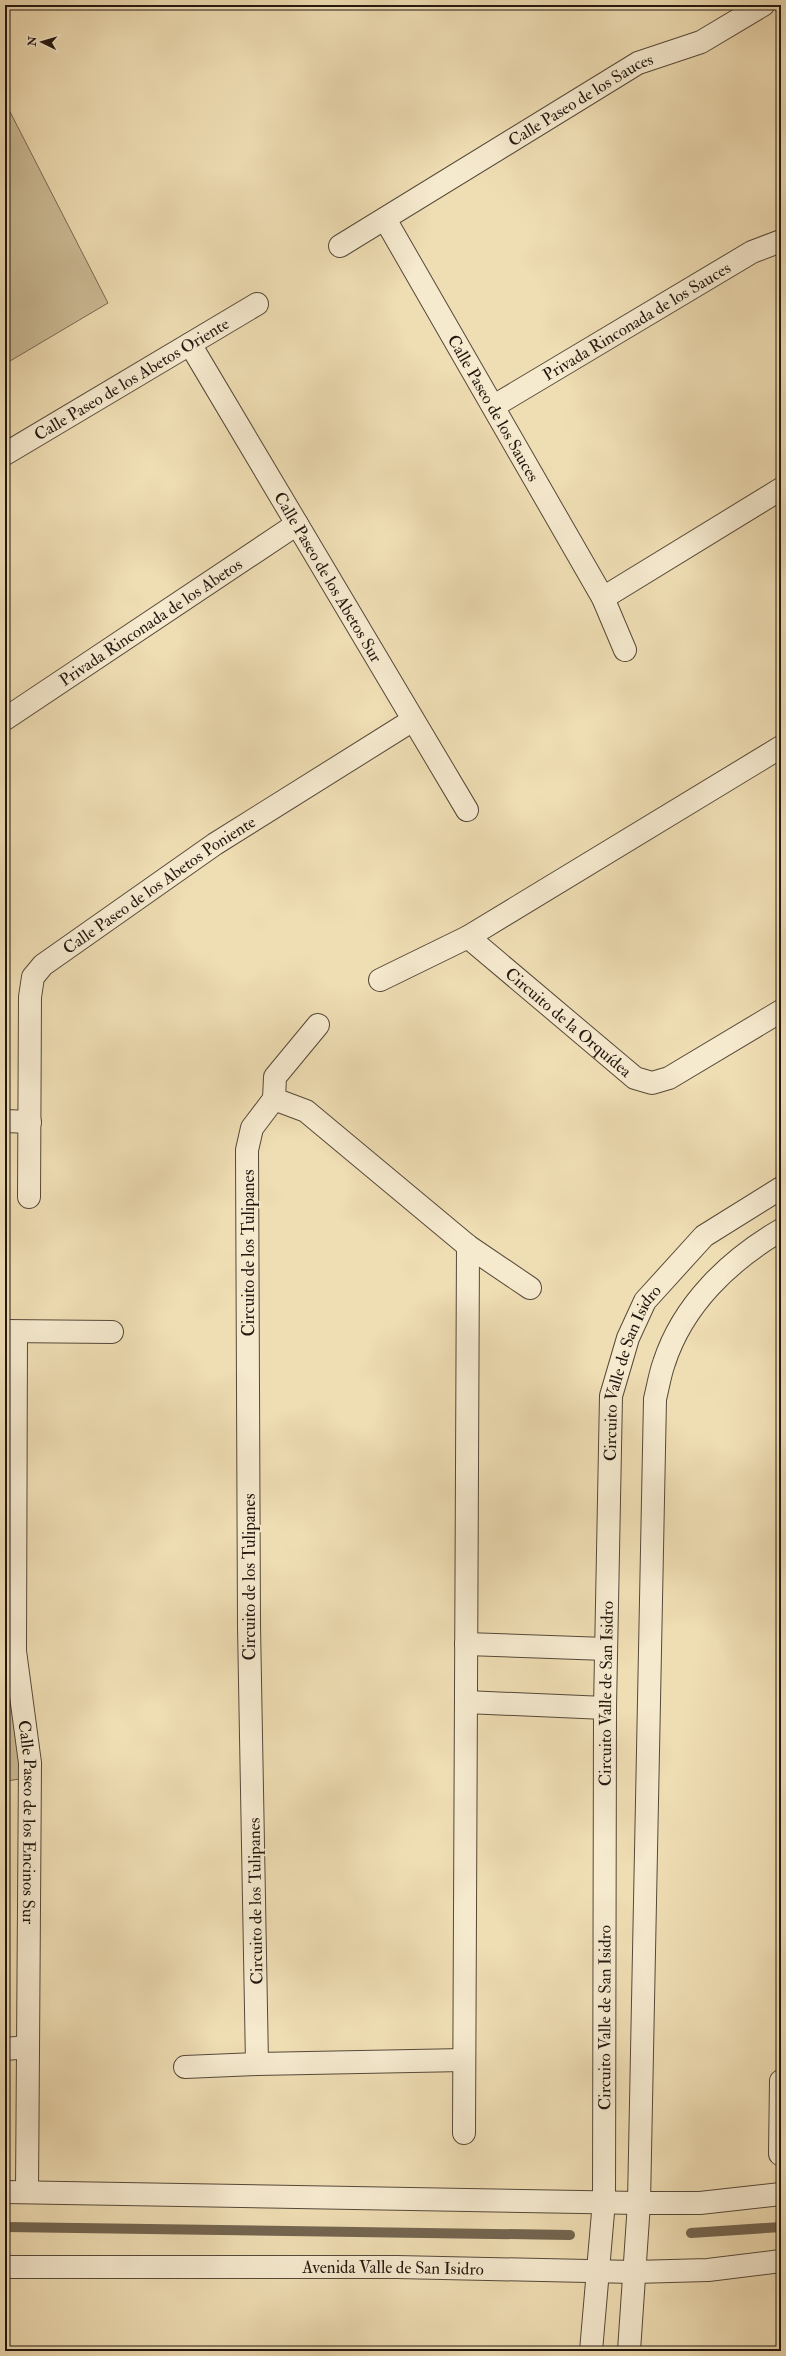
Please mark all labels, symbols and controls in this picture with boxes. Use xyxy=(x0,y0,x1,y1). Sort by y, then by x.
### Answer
north arrow xyxy=(22,22,62,62)
text: N xyxy=(26,35,40,48)
street label: Calle Paseo de los Sauces xyxy=(504,49,656,151)
street label: Privada Rinconada de los Sauces xyxy=(539,257,735,385)
street label: Calle Paseo de los Abetos Oriente xyxy=(30,313,233,445)
street label: Calle Paseo de los Sauces xyxy=(443,331,544,486)
street label: Calle Paseo de los Abetos Sur xyxy=(269,488,387,667)
street label: Privada Rinconada de los Abetos xyxy=(55,554,246,691)
street label: Calle Paseo de los Abetos Poniente xyxy=(59,811,260,959)
street label: Circuito de la Orquídea xyxy=(501,963,637,1082)
street label: Circuito de los Tulipanes xyxy=(238,1169,260,1337)
street label: Circuito Valle de San Isidro xyxy=(600,1280,666,1461)
street label: Circuito de los Tulipanes xyxy=(239,1493,261,1661)
street label: Circuito Valle de San Isidro xyxy=(595,1601,618,1786)
street label: Calle Paseo de los Encinos Sur xyxy=(13,1719,40,1925)
street label: Circuito de los Tulipanes xyxy=(244,1817,268,1985)
street label: Circuito Valle de San Isidro xyxy=(594,1925,616,2110)
street label: Avenida Valle de San Isidro xyxy=(301,2257,484,2280)

